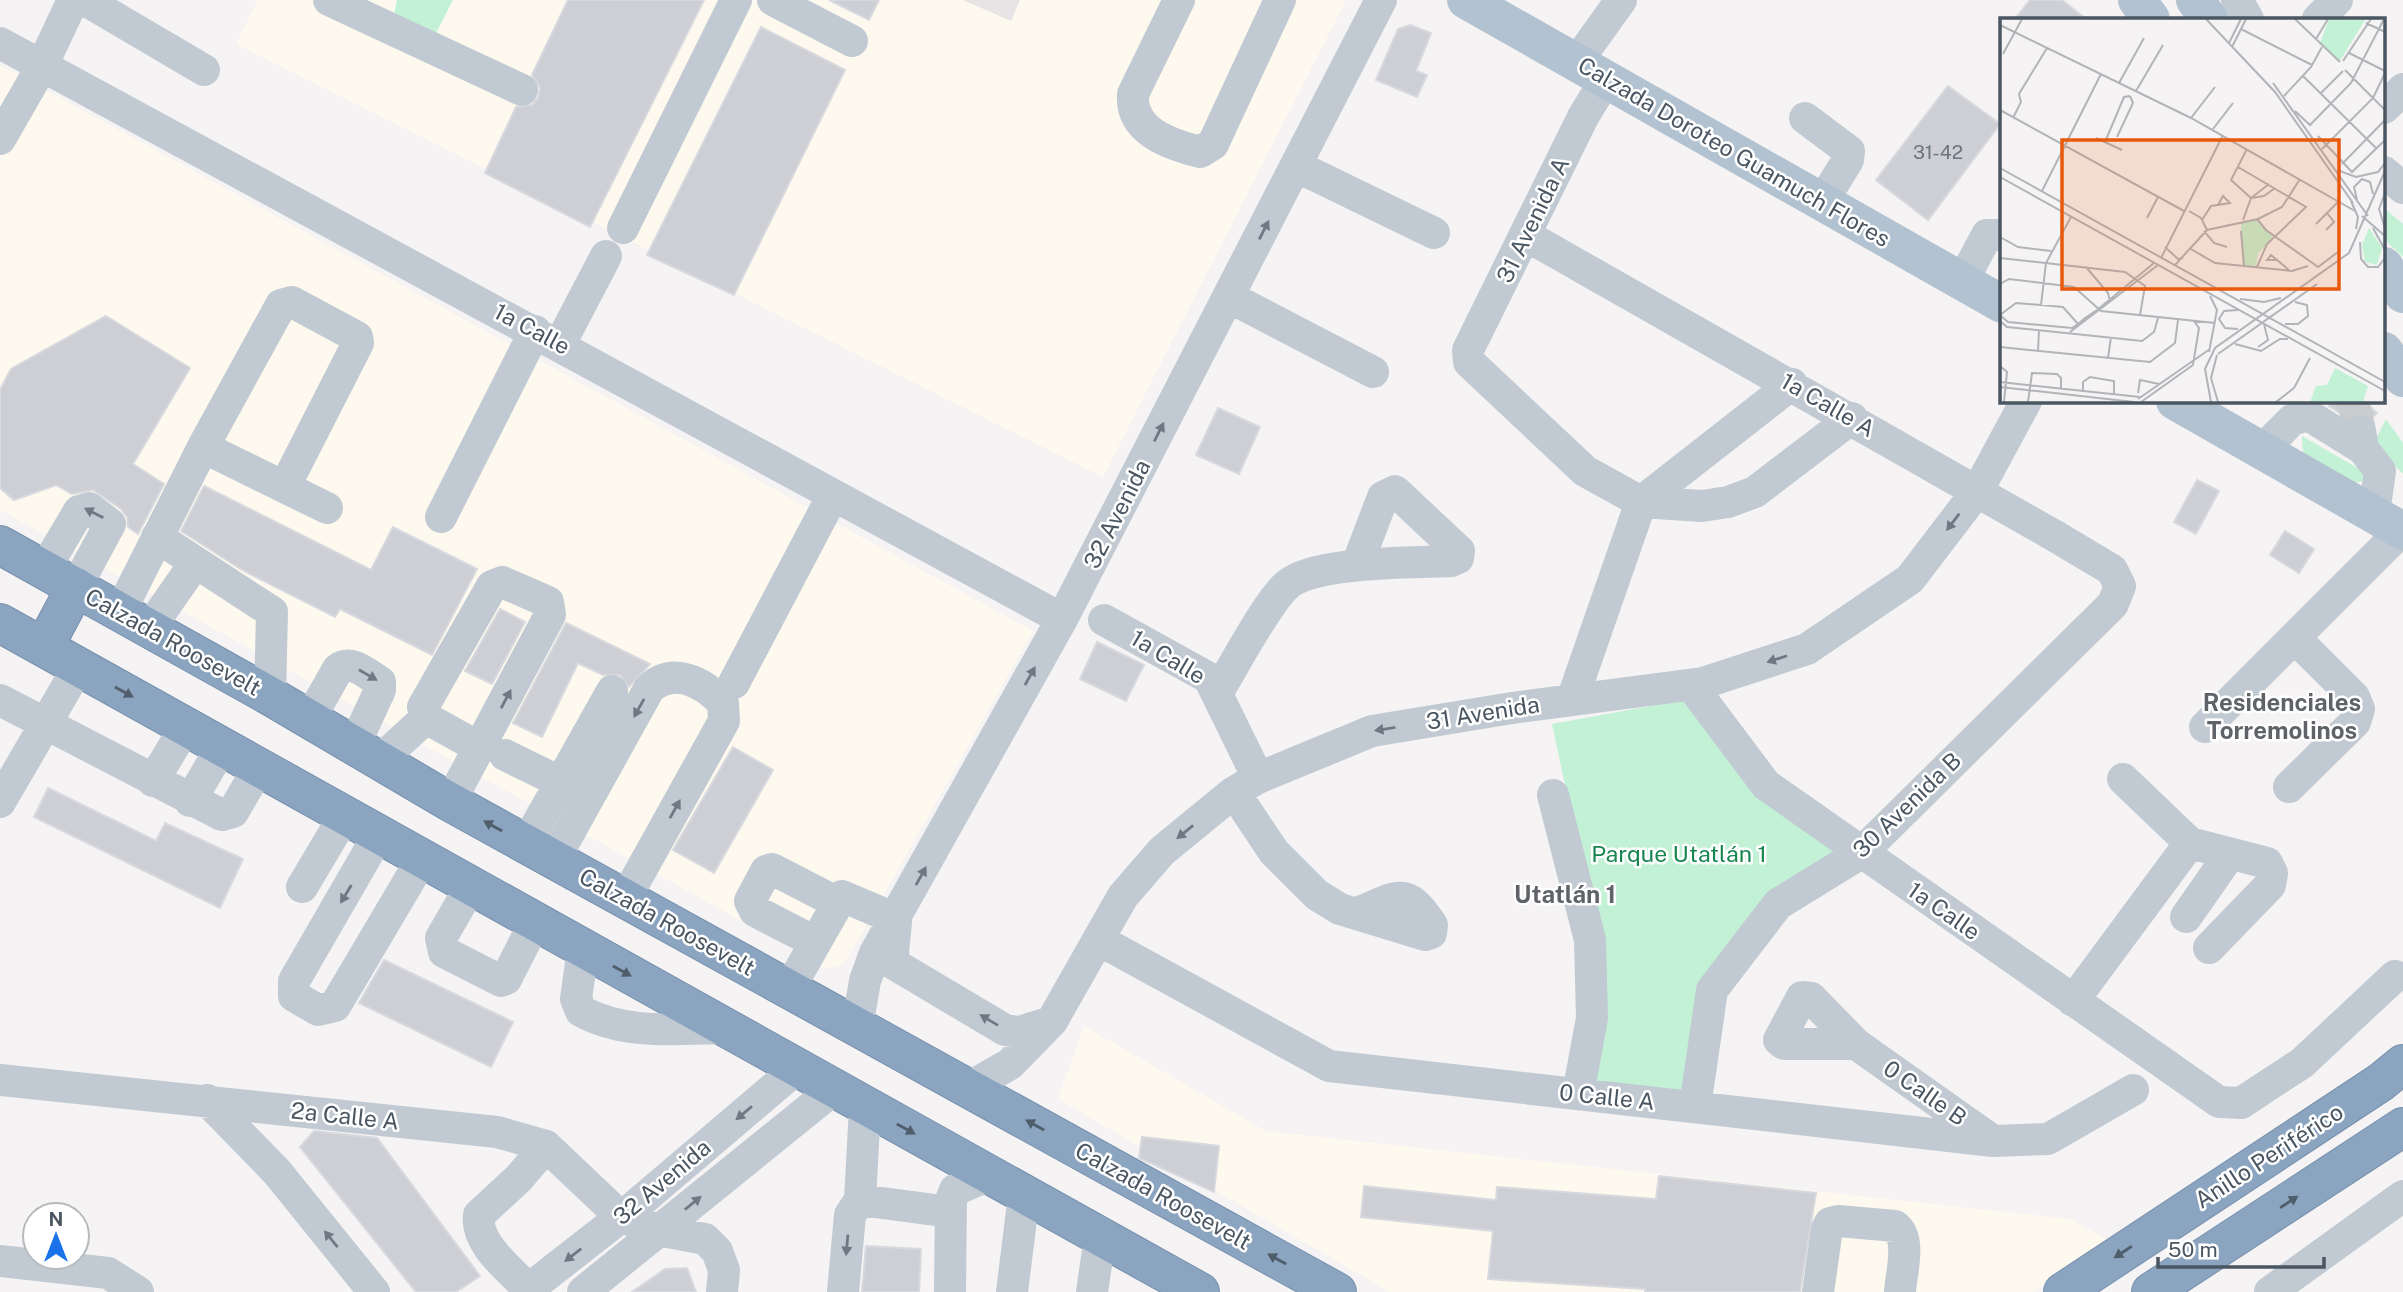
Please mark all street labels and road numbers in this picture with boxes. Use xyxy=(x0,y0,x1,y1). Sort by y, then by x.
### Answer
street label: Calzada Doroteo Guamuch Flores xyxy=(1574,51,1895,252)
street label: 31 Avenida A xyxy=(1491,153,1575,287)
street label: 1a Calle xyxy=(490,297,575,360)
street label: 1a Calle A xyxy=(1777,367,1880,442)
street label: 32 Avenida xyxy=(1078,455,1155,573)
street label: Calzada Roosevelt xyxy=(81,582,266,701)
street label: 1a Calle xyxy=(1126,624,1210,689)
street label: 31 Avenida xyxy=(1424,690,1541,735)
street label: 30 Avenida B xyxy=(1847,746,1966,863)
street label: Calzada Roosevelt xyxy=(575,862,760,981)
street label: 1a Calle xyxy=(1903,876,1986,945)
street label: 0 Calle B xyxy=(1879,1054,1972,1131)
street label: 0 Calle A xyxy=(1558,1078,1656,1115)
street label: 2a Calle A xyxy=(290,1096,400,1135)
street label: Anillo Periférico xyxy=(2190,1098,2348,1214)
street label: 32 Avenida xyxy=(608,1133,716,1230)
street label: Calzada Roosevelt xyxy=(1071,1136,1256,1255)

